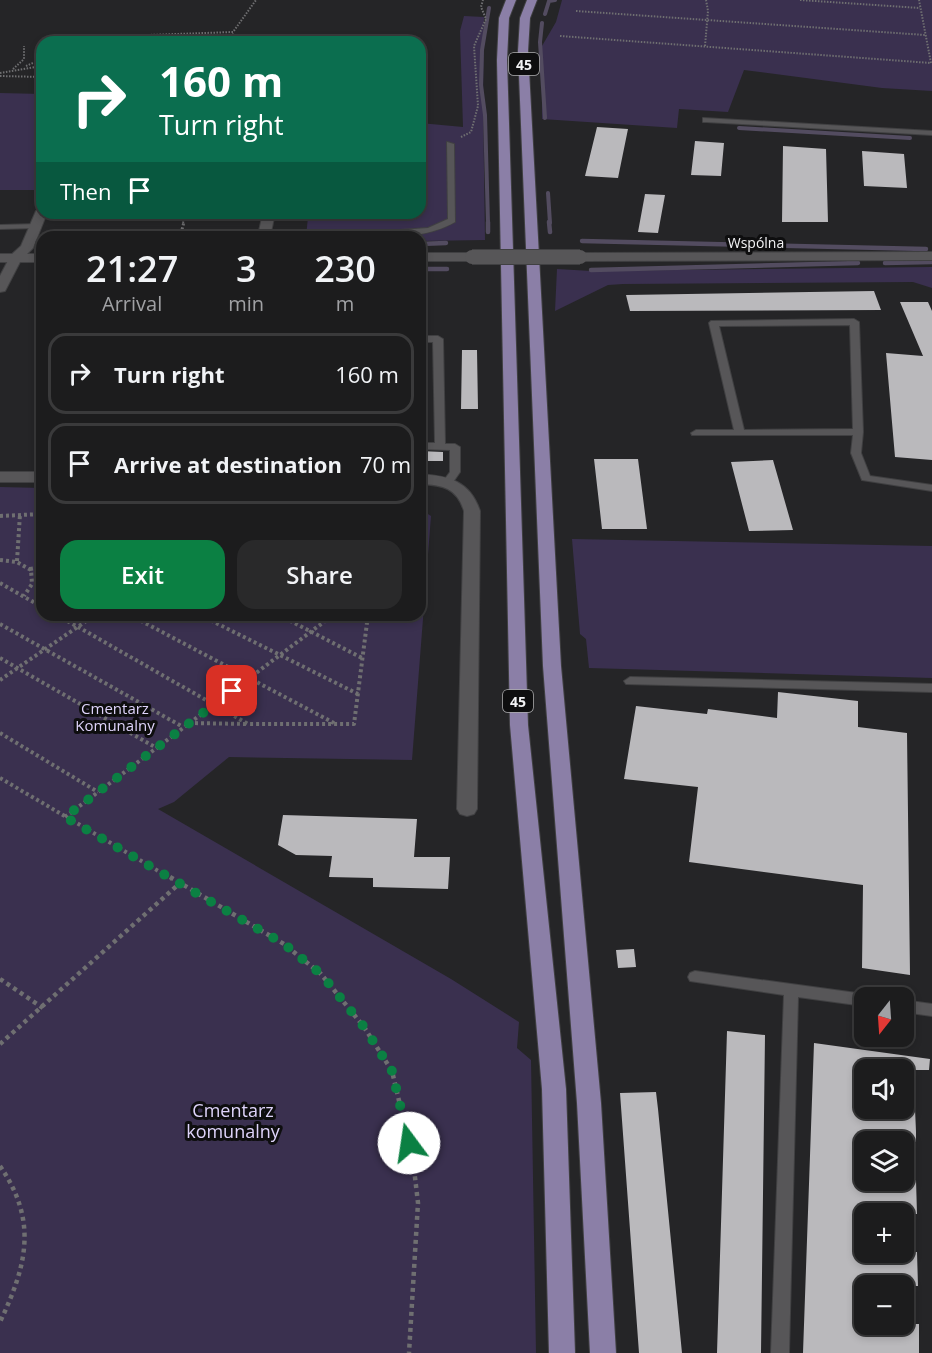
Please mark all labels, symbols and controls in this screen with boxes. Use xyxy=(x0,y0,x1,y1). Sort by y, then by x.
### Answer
text: 160 m xyxy=(159,52,283,109)
road number: 45 xyxy=(509,53,539,75)
icon: right xyxy=(60,60,138,138)
text: Turn right xyxy=(159,106,284,143)
icon: arrive xyxy=(123,174,156,207)
text: Then xyxy=(60,176,111,206)
street label: Wspólna xyxy=(728,233,784,252)
text: 21:27 xyxy=(86,244,178,293)
text: 3 xyxy=(236,244,257,293)
text: 230 xyxy=(314,244,376,293)
text: Arrival xyxy=(102,290,162,317)
text: min xyxy=(228,290,264,317)
text: m xyxy=(336,290,354,317)
icon: right xyxy=(63,357,96,390)
text: Turn right xyxy=(114,359,225,389)
text: 160 m xyxy=(335,359,399,389)
icon: arrive xyxy=(63,447,96,480)
text: Arrive at destination xyxy=(114,449,342,479)
text: 70 m xyxy=(360,449,411,479)
button: Exit xyxy=(60,540,225,609)
button: Share xyxy=(237,540,402,609)
pin xyxy=(206,665,257,716)
icon: arrive xyxy=(215,674,248,707)
road number: 45 xyxy=(503,690,533,712)
park label: Cmentarz Komunalny xyxy=(75,698,155,735)
north arrow xyxy=(854,987,914,1047)
map controls xyxy=(854,987,914,1335)
button: sound xyxy=(854,1059,914,1119)
park label: Cmentarz komunalny xyxy=(186,1098,281,1143)
position arrow xyxy=(377,1111,441,1175)
button: layers xyxy=(854,1131,914,1191)
button: + xyxy=(854,1203,914,1263)
button: − xyxy=(854,1275,914,1335)

